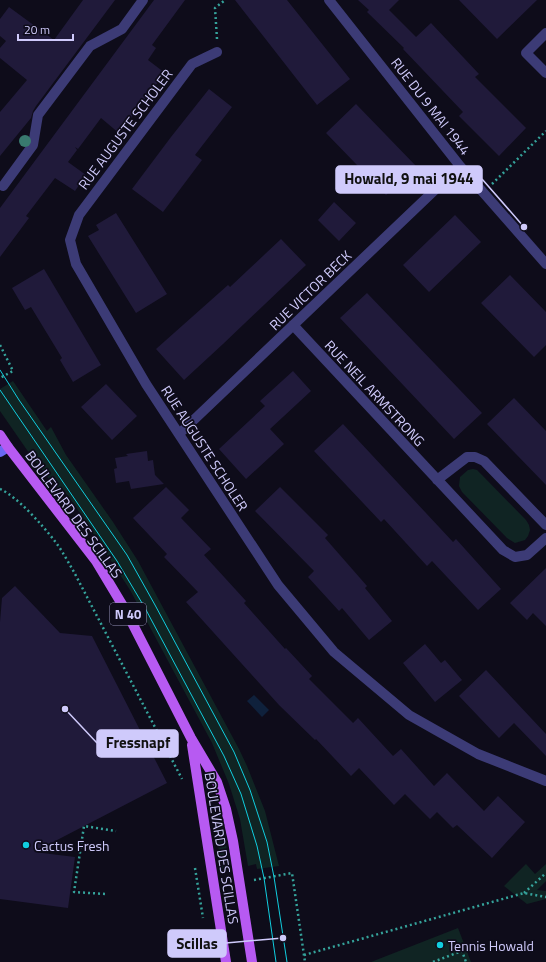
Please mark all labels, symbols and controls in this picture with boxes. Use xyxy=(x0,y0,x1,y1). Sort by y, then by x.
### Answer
scale bar xyxy=(18,16,73,42)
text: 20 m xyxy=(24,20,50,39)
street label: RUE DU 9 MAI 1944 xyxy=(386,53,476,159)
street label: RUE AUGUSTE SCHOLER xyxy=(73,64,177,194)
callout: Howald, 9 mai 1944 xyxy=(336,166,482,193)
text: Howald, 9 mai 1944 xyxy=(344,167,474,190)
street label: RUE VICTOR BECK xyxy=(264,245,356,335)
street label: RUE NEIL ARMSTRONG xyxy=(320,335,430,451)
street label: RUE AUGUSTE SCHOLER xyxy=(156,381,254,515)
street label: BOULEVARD DES SCILLAS xyxy=(20,446,128,582)
road number: N 40 xyxy=(110,603,146,625)
callout: Fressnapf xyxy=(97,730,178,757)
text: Fressnapf xyxy=(106,731,171,754)
street label: BOULEVARD DES SCILLAS xyxy=(200,771,244,925)
place label: Cactus Fresh xyxy=(34,835,110,856)
marker: Cactus Fresh xyxy=(21,840,31,850)
callout: Scillas xyxy=(168,930,226,957)
text: Scillas xyxy=(176,932,218,955)
place label: Tennis Howald xyxy=(448,935,534,956)
marker: Tennis Howald xyxy=(435,940,445,950)

